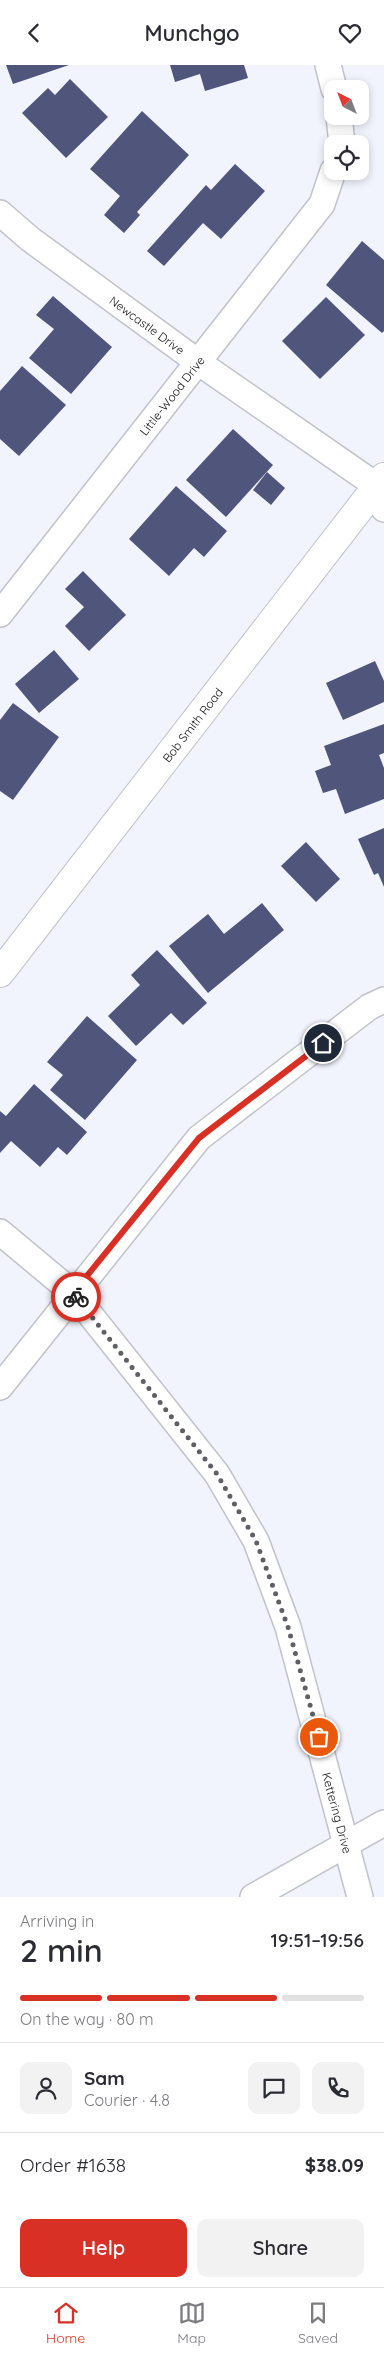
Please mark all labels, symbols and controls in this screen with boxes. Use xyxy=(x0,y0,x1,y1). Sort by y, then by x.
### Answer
icon: back xyxy=(20,19,48,47)
text: Munchgo xyxy=(144,19,240,47)
icon: heart xyxy=(336,19,364,47)
north arrow xyxy=(324,80,369,125)
map controls xyxy=(324,80,369,180)
button: locate xyxy=(324,135,369,180)
street label: Newcastle Drive xyxy=(107,292,188,357)
street label: Little-Wood Drive xyxy=(136,353,208,438)
street label: Bob Smith Road xyxy=(159,685,226,765)
pin xyxy=(302,1022,344,1064)
icon: home xyxy=(309,1029,337,1057)
courier xyxy=(51,1272,101,1322)
icon: bike xyxy=(62,1283,90,1311)
pin xyxy=(298,1716,340,1758)
icon: bag xyxy=(305,1723,333,1751)
street label: Kettering Drive xyxy=(320,1771,356,1855)
text: Arriving in xyxy=(20,1911,94,1931)
text: 19:51–19:56 xyxy=(271,1928,364,1952)
text: 2 min xyxy=(20,1930,103,1970)
text: On the way · 80 m xyxy=(20,2009,154,2029)
button: person xyxy=(20,2062,72,2114)
button: chat xyxy=(248,2062,300,2114)
button: phone xyxy=(312,2062,364,2114)
text: Sam xyxy=(84,2066,125,2090)
text: Courier · 4.8 xyxy=(84,2090,170,2110)
text: Order #1638 xyxy=(20,2153,126,2177)
text: $38.09 xyxy=(305,2153,364,2177)
button: Help xyxy=(20,2219,187,2277)
button: Share xyxy=(197,2219,364,2277)
tab: Home xyxy=(46,2299,85,2347)
tab: Map xyxy=(177,2299,206,2347)
tab: Saved xyxy=(298,2299,338,2347)

